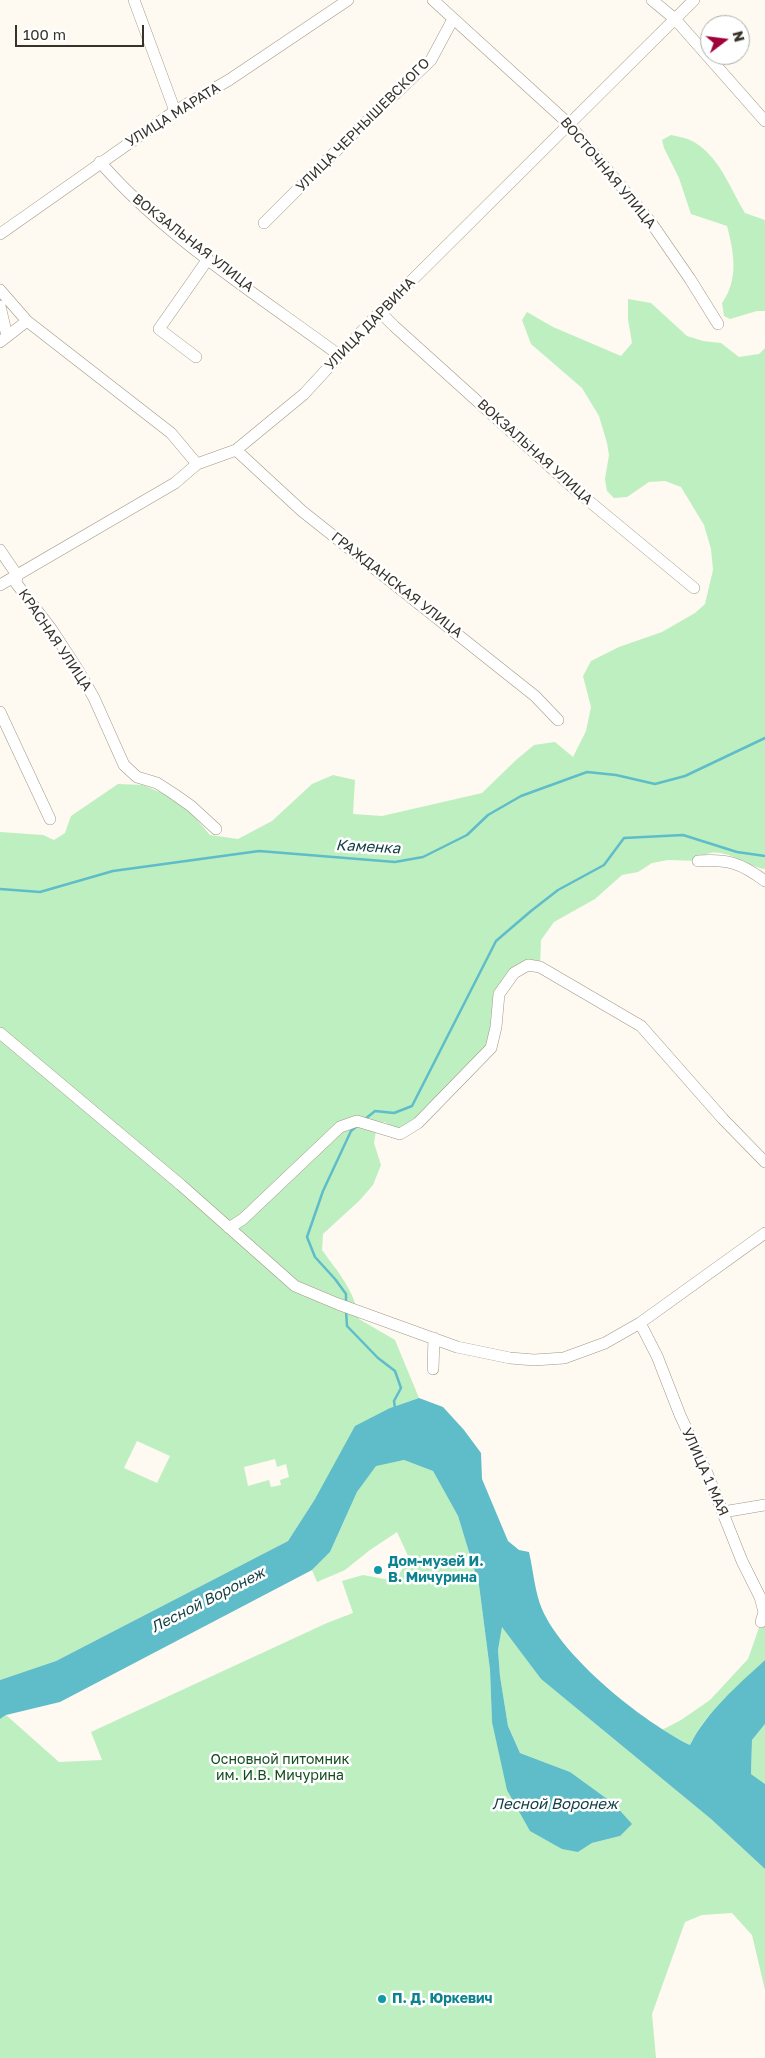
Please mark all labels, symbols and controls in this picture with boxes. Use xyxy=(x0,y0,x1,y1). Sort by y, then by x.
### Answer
scale bar xyxy=(18,15,146,47)
north arrow xyxy=(700,15,750,65)
text: 100 m xyxy=(23,25,66,43)
text: N xyxy=(729,29,749,44)
street label: УЛИЦА ЧЕРНЫШЕВСКОГО xyxy=(293,55,433,195)
street label: УЛИЦА МАРАТА xyxy=(123,79,223,151)
street label: ВОСТОЧНАЯ УЛИЦА xyxy=(557,114,659,232)
street label: ВОКЗАЛЬНАЯ УЛИЦА xyxy=(129,190,257,296)
street label: УЛИЦА ДАРВИНА xyxy=(321,274,419,374)
street label: ВОКЗАЛЬНАЯ УЛИЦА xyxy=(474,396,596,508)
street label: ГРАЖДАНСКАЯ УЛИЦА xyxy=(328,529,466,641)
street label: КРАСНАЯ УЛИЦА xyxy=(15,586,95,694)
water label: Каменка xyxy=(335,836,401,858)
street label: УЛИЦА 1 МАЯ xyxy=(678,1425,732,1519)
place label: Дом-музей И. В. Мичурина xyxy=(388,1554,484,1586)
water label: Лесной Воронеж xyxy=(148,1563,268,1637)
marker: Дом-музей И. В. Мичурина xyxy=(372,1564,384,1576)
park label: Основной питомник им. И.В. Мичурина xyxy=(210,1752,350,1784)
water label: Лесной Воронеж xyxy=(492,1795,618,1813)
place label: П. Д. Юркевич xyxy=(392,1991,493,2007)
marker: П. Д. Юркевич xyxy=(376,1993,388,2005)

